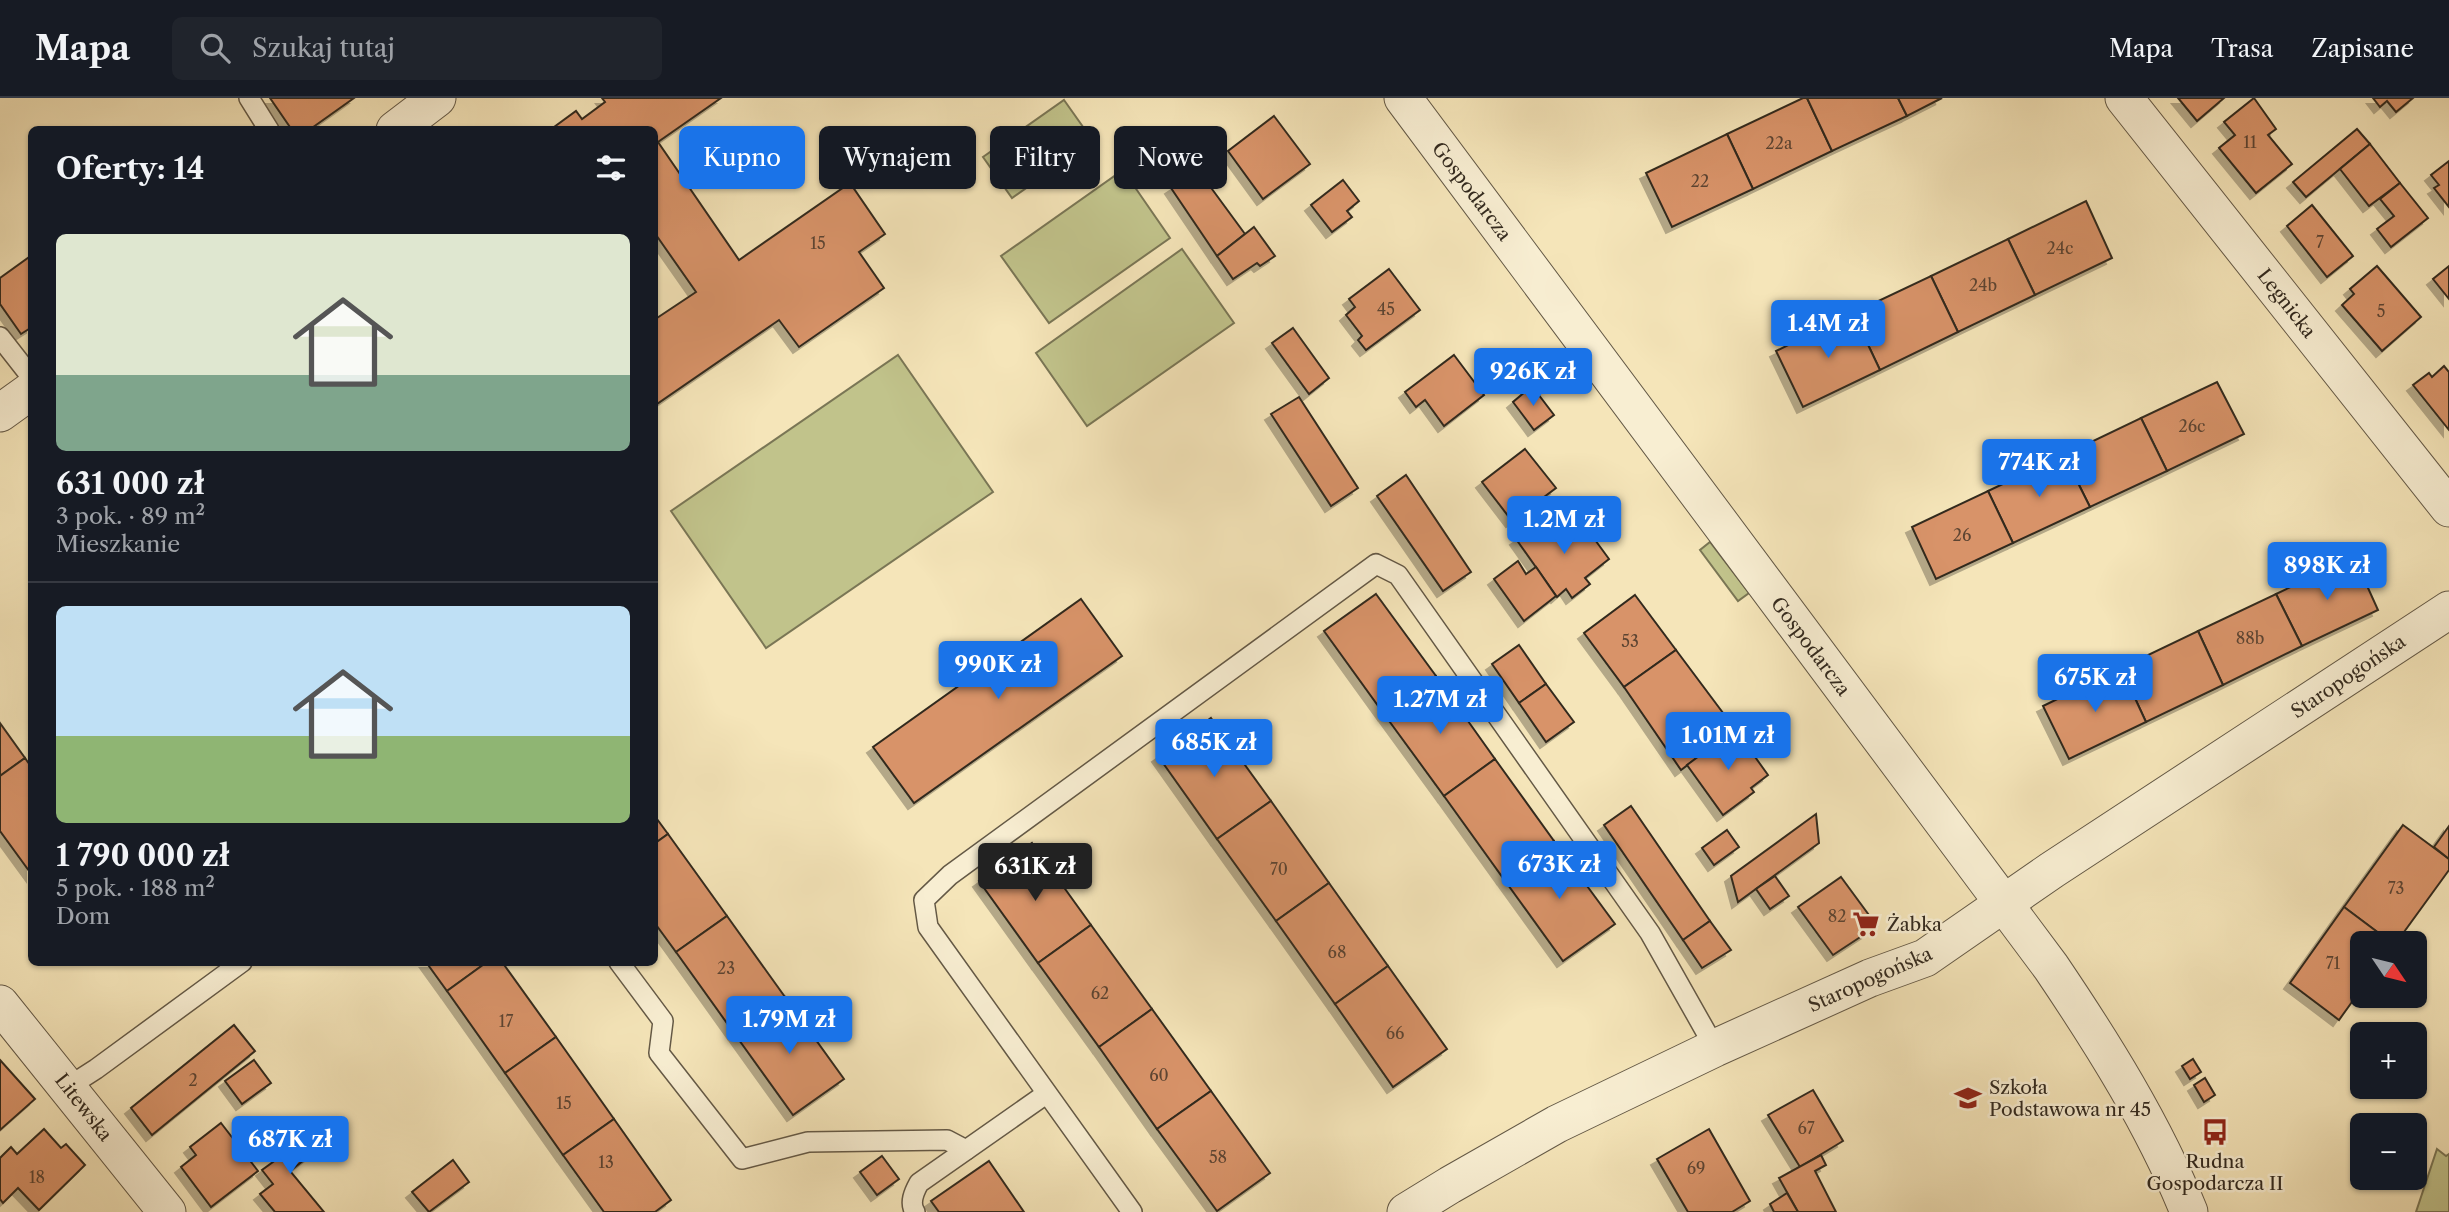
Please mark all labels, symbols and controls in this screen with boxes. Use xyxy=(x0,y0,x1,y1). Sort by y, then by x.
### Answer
search box xyxy=(172,17,662,80)
text: Mapa xyxy=(35,28,130,69)
icon: search xyxy=(196,29,234,67)
text: Szukaj tutaj xyxy=(252,32,395,64)
text: Mapa xyxy=(2109,34,2173,63)
text: Trasa xyxy=(2211,34,2273,63)
text: Zapisane xyxy=(2311,34,2414,63)
chip: Kupno xyxy=(679,126,805,189)
chip: Wynajem xyxy=(819,126,976,189)
chip: Filtry xyxy=(990,126,1100,189)
chip: Nowe xyxy=(1114,126,1227,189)
house number: 11 xyxy=(2243,132,2257,152)
house number: 22a xyxy=(1766,133,1793,153)
street label: Gospodarcza xyxy=(1427,137,1516,245)
icon: filters xyxy=(592,149,630,187)
text: Oferty: 14 xyxy=(56,150,204,187)
house number: 22 xyxy=(1691,171,1709,191)
house number: 7 xyxy=(2316,232,2324,252)
house number: 15 xyxy=(810,233,826,253)
house number: 24c xyxy=(2047,238,2073,258)
street label: Legnicka xyxy=(2252,264,2321,342)
house number: 24b xyxy=(1969,275,1997,295)
icon: home xyxy=(280,279,406,405)
house number: 45 xyxy=(1377,299,1395,319)
pin: 1.4M zł xyxy=(1763,300,1893,360)
house number: 5 xyxy=(2377,301,2385,321)
text: 1.4M zł xyxy=(1787,309,1869,337)
pin: 926K zł xyxy=(1468,348,1598,408)
text: 926K zł xyxy=(1490,357,1576,385)
house number: 26c xyxy=(2179,416,2205,436)
pin: 774K zł xyxy=(1974,440,2104,499)
text: 774K zł xyxy=(1998,448,2080,476)
text: 631 000 zł xyxy=(56,465,204,502)
pin: 1.2M zł xyxy=(1499,496,1629,556)
text: 3 pok. · 89 m² xyxy=(56,502,205,530)
text: 1.2M zł xyxy=(1523,505,1605,533)
house number: 26 xyxy=(1953,525,1971,545)
text: Mieszkanie xyxy=(56,530,180,558)
pin: 898K zł xyxy=(2262,542,2392,602)
text: 898K zł xyxy=(2284,551,2370,579)
street label: Gospodarcza xyxy=(1766,592,1855,700)
house number: 88b xyxy=(2236,628,2264,648)
street label: Staropogońska xyxy=(2287,630,2410,723)
house number: 53 xyxy=(1621,631,1639,651)
pin: 990K zł xyxy=(933,642,1063,701)
text: 990K zł xyxy=(955,650,1041,678)
icon: home xyxy=(280,651,406,777)
pin: 675K zł xyxy=(2030,654,2160,714)
text: 675K zł xyxy=(2054,663,2136,691)
pin: 1.27M zł xyxy=(1368,676,1512,736)
text: 1.27M zł xyxy=(1393,685,1487,713)
pin: 1.01M zł xyxy=(1656,712,1800,772)
pin: 685K zł xyxy=(1149,720,1279,779)
text: 1.01M zł xyxy=(1682,721,1774,749)
text: 685K zł xyxy=(1171,728,1257,756)
text: 1 790 000 zł xyxy=(56,837,230,874)
pin: 673K zł xyxy=(1494,842,1624,901)
pin: 631K zł xyxy=(970,844,1100,903)
text: 673K zł xyxy=(1517,850,1601,878)
text: 631K zł xyxy=(994,852,1076,880)
house number: 70 xyxy=(1270,859,1288,879)
text: 5 pok. · 188 m² xyxy=(56,874,215,902)
house number: 73 xyxy=(2388,878,2404,898)
text: Dom xyxy=(56,902,110,930)
house number: 82 xyxy=(1828,906,1846,926)
supermarket icon: Żabka xyxy=(1851,909,1881,939)
place label: Żabka xyxy=(1887,913,1942,936)
north arrow xyxy=(2350,931,2427,1008)
map controls xyxy=(2350,931,2427,1190)
house number: 68 xyxy=(1328,942,1346,962)
street label: Staropogońska xyxy=(1805,942,1936,1017)
house number: 71 xyxy=(2326,953,2341,973)
house number: 23 xyxy=(717,958,735,978)
house number: 62 xyxy=(1091,983,1109,1003)
pin: 1.79M zł xyxy=(717,996,861,1056)
text: 1.79M zł xyxy=(742,1005,836,1033)
house number: 17 xyxy=(499,1011,513,1031)
button: + xyxy=(2350,1022,2427,1099)
house number: 66 xyxy=(1386,1023,1404,1043)
house number: 60 xyxy=(1149,1065,1169,1085)
street label: Litewska xyxy=(50,1069,117,1146)
house number: 2 xyxy=(188,1070,198,1090)
place label: Szkoła Podstawowa nr 45 xyxy=(1989,1076,2151,1121)
school or university icon: Szkoła Podstawowa nr 45 xyxy=(1953,1083,1983,1113)
house number: 15 xyxy=(556,1093,572,1113)
button: − xyxy=(2350,1113,2427,1190)
pin: 687K zł xyxy=(225,1116,355,1176)
bus stop icon: Rudna Gospodarcza II xyxy=(2200,1117,2230,1147)
house number: 67 xyxy=(1797,1118,1815,1138)
text: 687K zł xyxy=(248,1125,332,1153)
house number: 58 xyxy=(1209,1147,1227,1167)
place label: Rudna Gospodarcza II xyxy=(2147,1150,2283,1195)
house number: 13 xyxy=(598,1152,614,1172)
house number: 69 xyxy=(1687,1158,1705,1178)
house number: 18 xyxy=(29,1167,45,1187)

